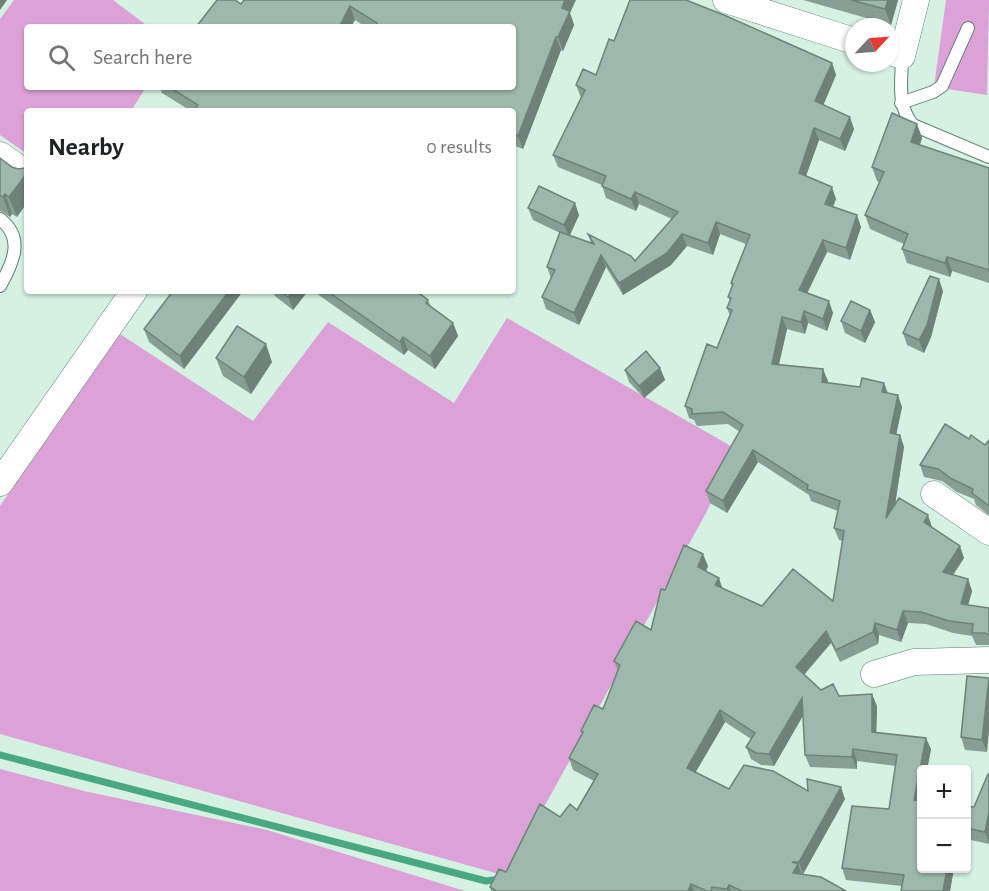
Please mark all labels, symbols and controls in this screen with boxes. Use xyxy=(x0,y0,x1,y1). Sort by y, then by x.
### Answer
north arrow xyxy=(845,18,899,72)
search box xyxy=(24,24,516,90)
icon: search xyxy=(45,41,78,74)
text: Search here xyxy=(93,46,192,68)
text: Nearby xyxy=(48,134,124,160)
text: 0 results xyxy=(426,137,492,157)
map controls xyxy=(917,765,971,873)
button: + xyxy=(917,765,971,819)
button: − xyxy=(917,819,971,873)

